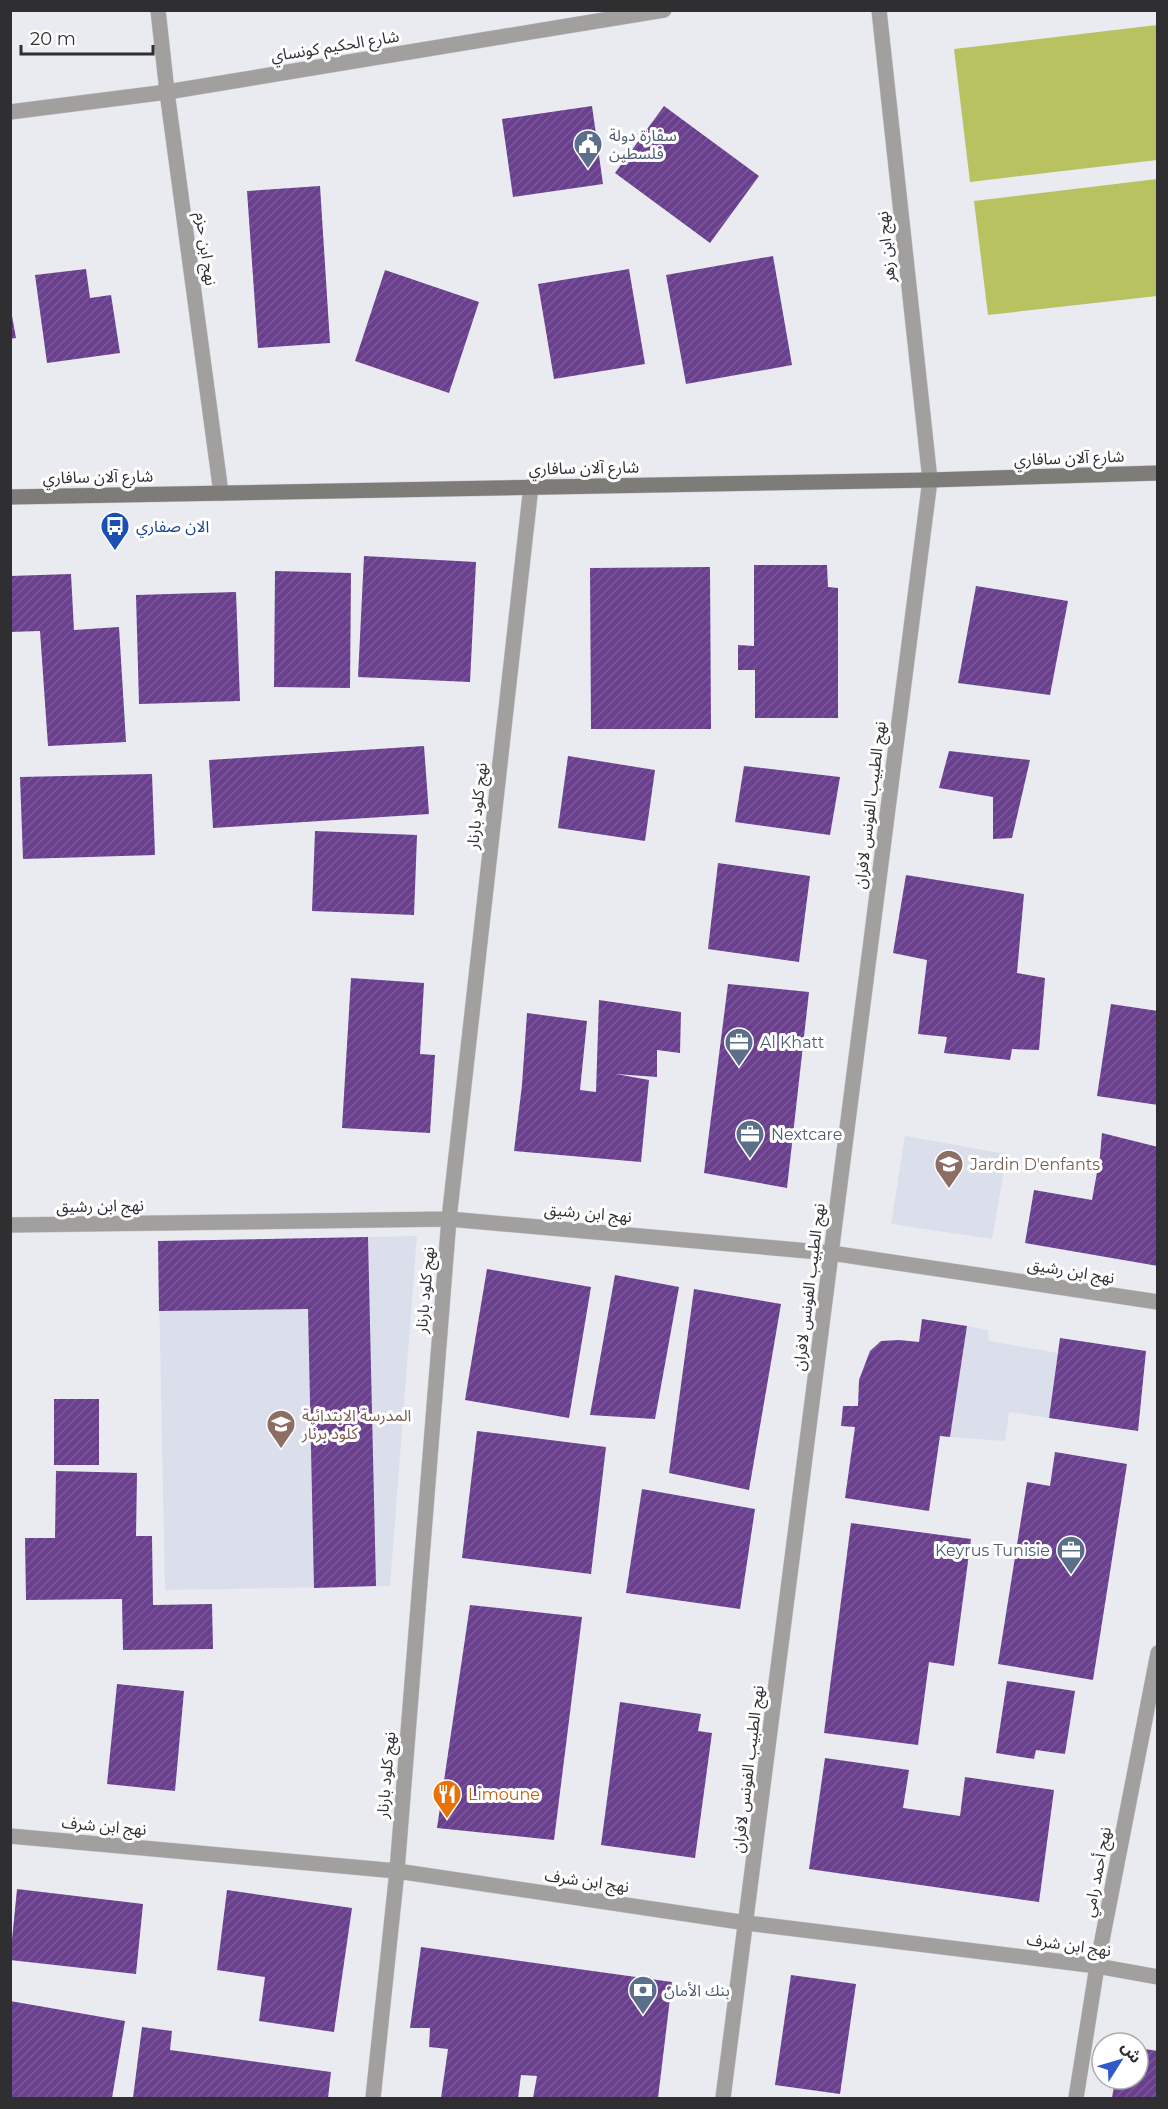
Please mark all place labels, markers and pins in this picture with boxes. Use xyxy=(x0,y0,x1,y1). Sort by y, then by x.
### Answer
place label: سفارة دولة فلسطين xyxy=(609,126,677,163)
public building icon: سفارة دولة فلسطين xyxy=(572,128,604,170)
bus stop icon: الان صفاري xyxy=(99,510,131,552)
place label: الان صفاري xyxy=(136,517,209,538)
office icon: Al Khatt xyxy=(723,1026,755,1068)
place label: Al Khatt xyxy=(760,1033,825,1052)
office icon: Nextcare xyxy=(734,1118,766,1160)
place label: Nextcare xyxy=(771,1125,843,1144)
school or university icon: Jardin D'enfants xyxy=(933,1148,965,1190)
place label: Jardin D'enfants xyxy=(969,1155,1100,1174)
place label: المدرسة الابتدائية كلود برنار xyxy=(301,1406,411,1443)
school or university icon: المدرسة الابتدائية كلود برنار xyxy=(265,1408,297,1450)
office icon: Keyrus Tunisie xyxy=(1055,1534,1087,1576)
place label: Keyrus Tunisie xyxy=(935,1541,1050,1560)
restaurant icon: Limoune xyxy=(431,1778,463,1820)
place label: Limoune xyxy=(468,1785,540,1804)
bank icon: بنك الأمان xyxy=(627,1974,659,2016)
place label: بنك الأمان xyxy=(664,1981,730,2000)

